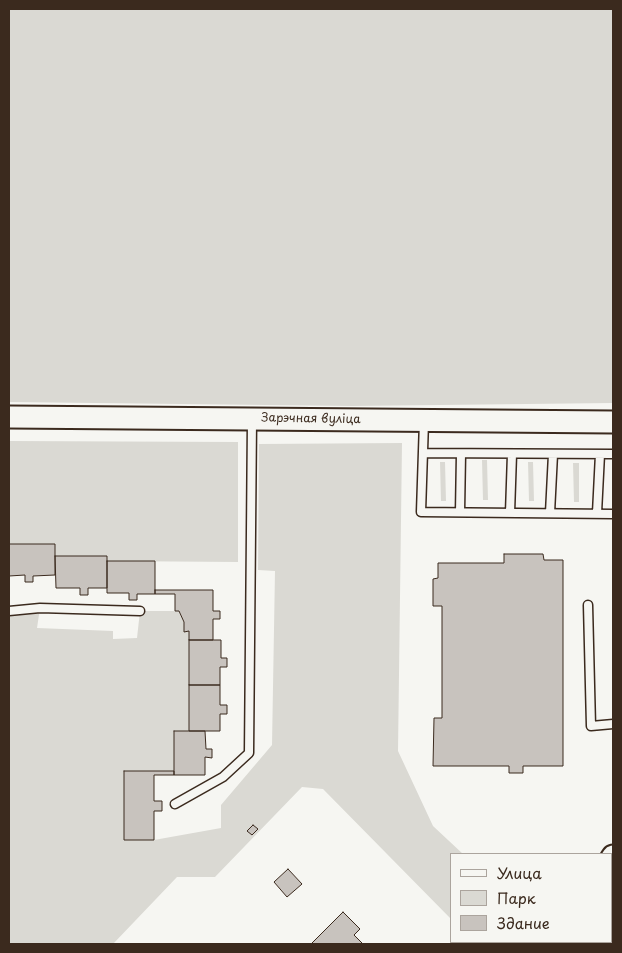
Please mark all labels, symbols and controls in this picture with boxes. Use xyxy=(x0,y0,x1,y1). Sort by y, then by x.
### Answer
street label: Зарэчная вуліца xyxy=(261,411,361,427)
legend xyxy=(450,853,612,943)
text: Улица xyxy=(497,861,542,884)
text: Парк xyxy=(497,886,536,909)
text: Здание xyxy=(497,911,550,934)

